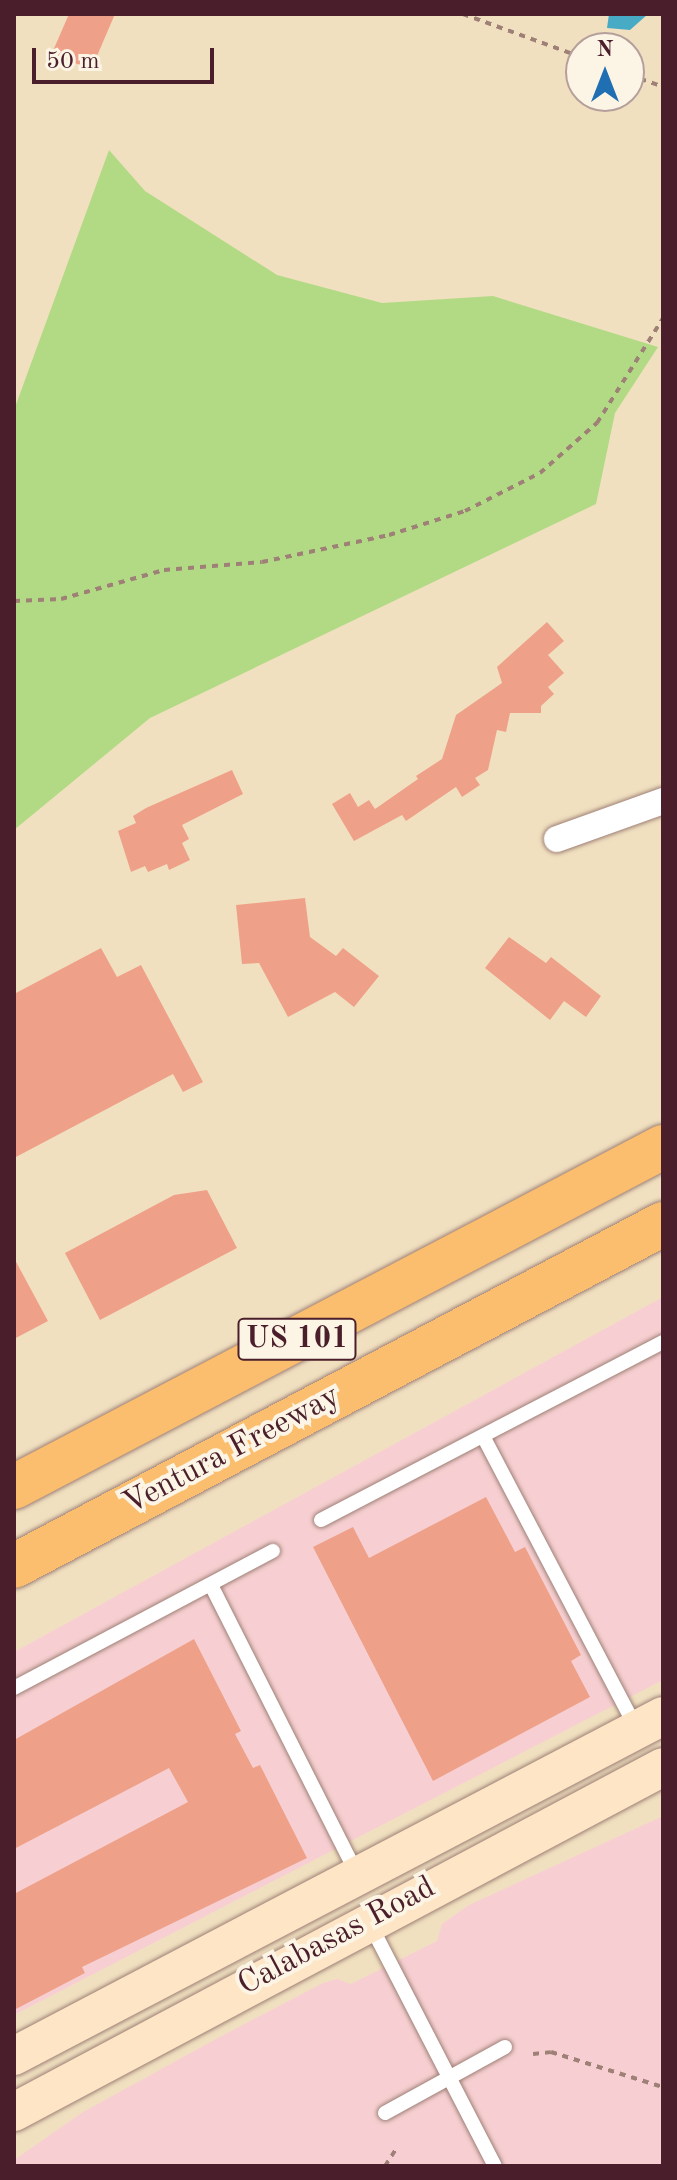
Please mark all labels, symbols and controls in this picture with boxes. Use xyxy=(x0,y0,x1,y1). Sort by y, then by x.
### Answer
scale bar xyxy=(36,32,218,82)
north arrow xyxy=(565,32,645,112)
text: N xyxy=(597,39,613,61)
text: 50 m xyxy=(46,50,100,74)
road number: US 101 xyxy=(237,1313,357,1365)
street label: Ventura Freeway xyxy=(117,1378,347,1524)
street label: Calabasas Road xyxy=(232,1869,442,2005)

